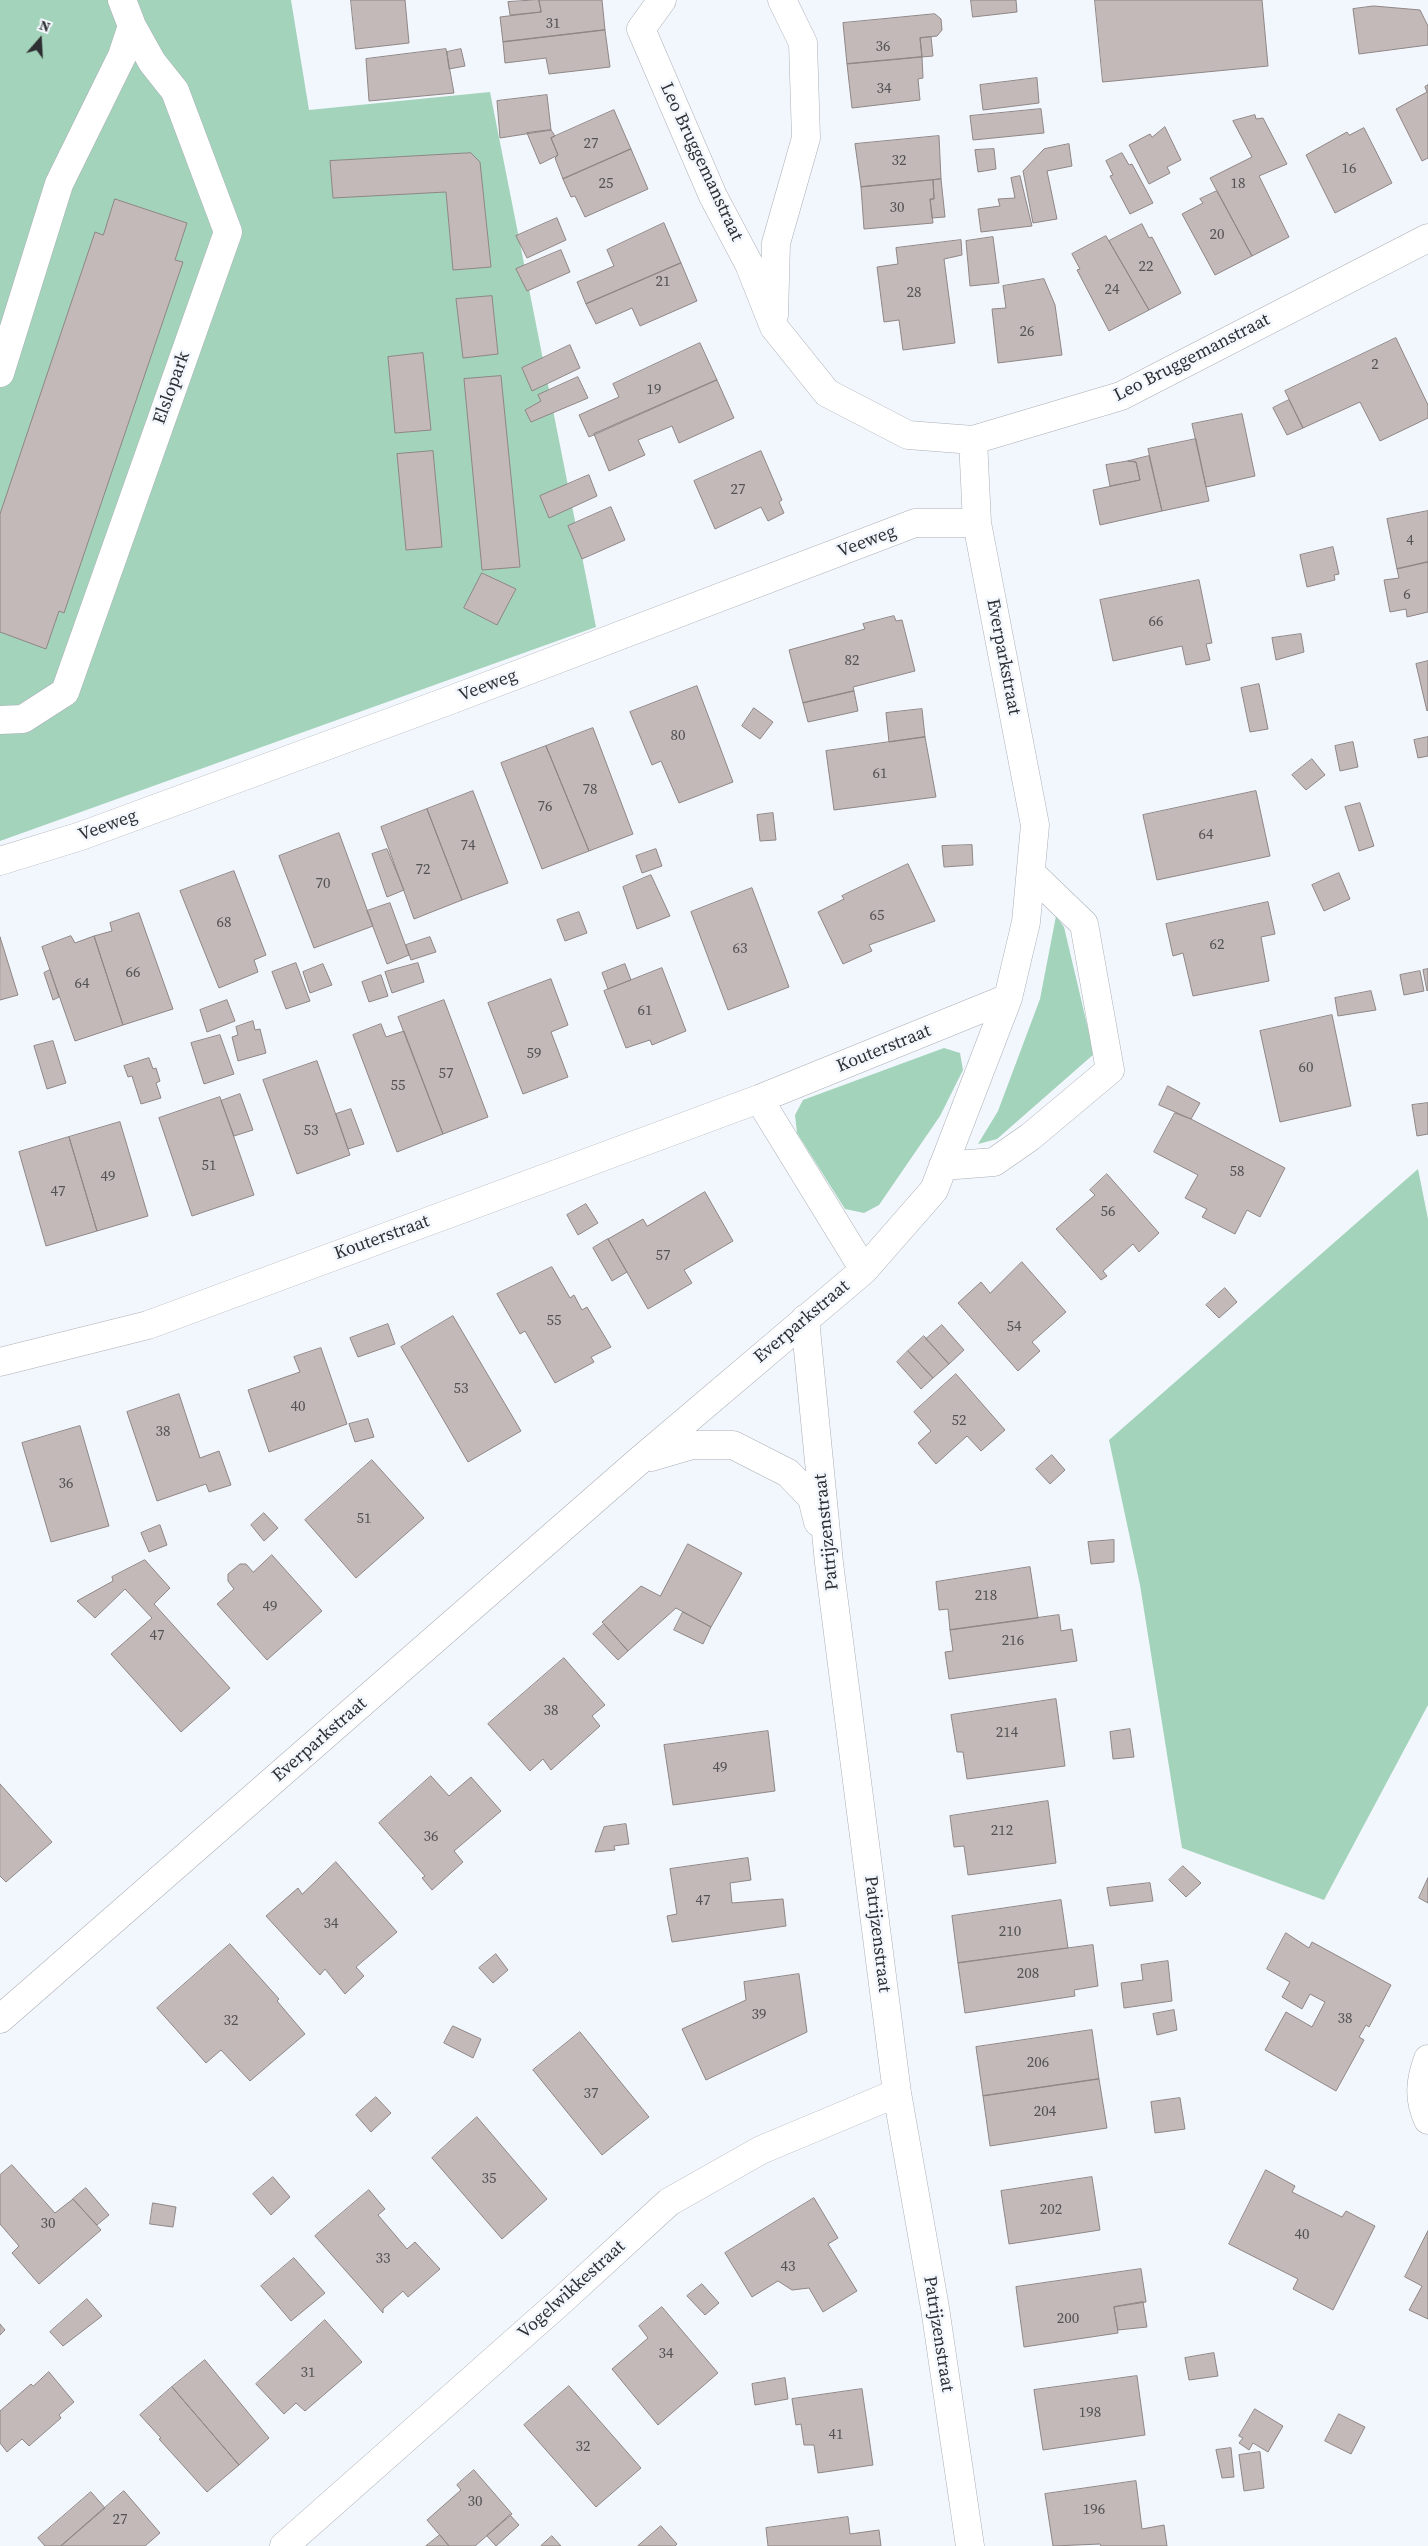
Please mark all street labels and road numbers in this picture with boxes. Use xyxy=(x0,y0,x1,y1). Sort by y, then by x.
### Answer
street label: Leo Bruggemanstraat xyxy=(655,79,747,245)
street label: Leo Bruggemanstraat xyxy=(1110,309,1274,407)
street label: Elslopark xyxy=(149,349,195,427)
street label: Veeweg xyxy=(835,521,899,563)
street label: Everparkstraat xyxy=(981,597,1025,717)
street label: Veeweg xyxy=(456,665,520,707)
street label: Veeweg xyxy=(76,805,140,847)
street label: Kouterstraat xyxy=(834,1020,934,1078)
street label: Kouterstraat xyxy=(332,1211,432,1265)
street label: Everparkstraat xyxy=(750,1276,854,1368)
street label: Patrijzenstraat xyxy=(810,1473,844,1591)
street label: Everparkstraat xyxy=(268,1693,372,1787)
street label: Patrijzenstraat xyxy=(859,1875,895,1993)
street label: Vogelwikkestraat xyxy=(514,2236,630,2344)
street label: Patrijzenstraat xyxy=(918,2274,958,2394)

